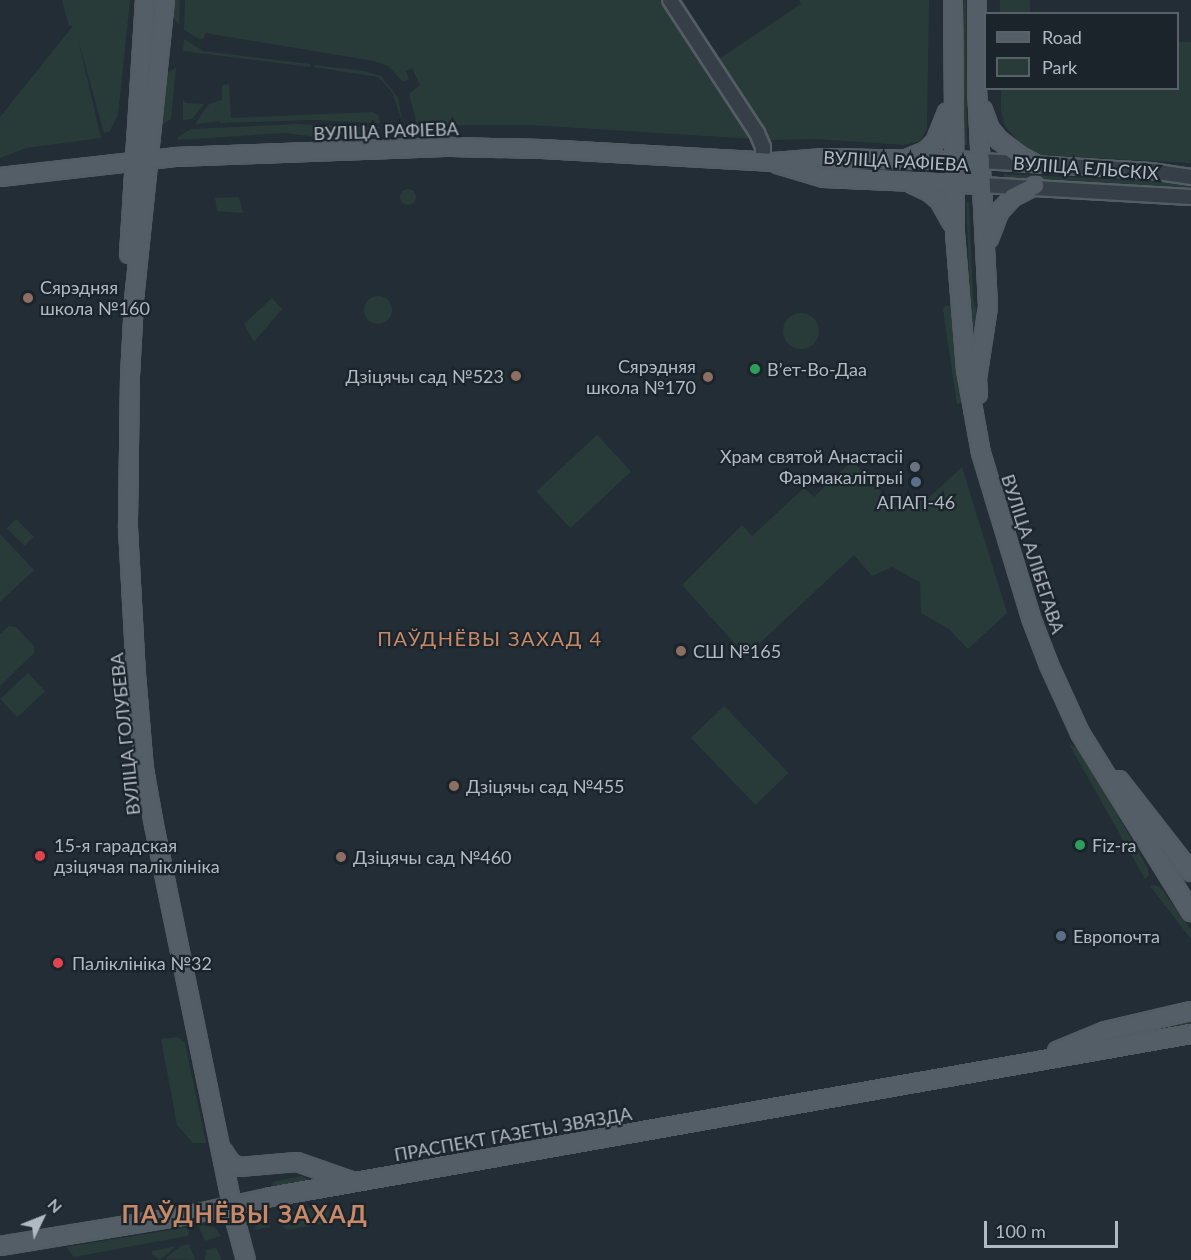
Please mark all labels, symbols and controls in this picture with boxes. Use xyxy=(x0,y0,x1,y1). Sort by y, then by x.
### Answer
legend xyxy=(984,12,1179,90)
text: Road xyxy=(1042,26,1082,48)
text: Park xyxy=(1042,56,1077,78)
street label: ВУЛІЦА РАФІЕВА xyxy=(313,118,459,144)
street label: ВУЛІЦА РАФІЕВА xyxy=(823,146,969,176)
street label: ВУЛІЦА ЕЛЬСКІХ xyxy=(1013,152,1159,184)
place label: Сярэдняя школа №160 xyxy=(40,277,150,320)
marker: Сярэдняя школа №160 xyxy=(21,291,35,305)
place label: Сярэдняя школа №170 xyxy=(586,356,696,398)
place label: Вʼет-Во-Даа xyxy=(767,358,867,380)
marker: Вʼет-Во-Даа xyxy=(748,362,762,376)
place label: Дзіцячы сад №523 xyxy=(345,365,504,387)
marker: Дзіцячы сад №523 xyxy=(509,369,523,383)
marker: Сярэдняя школа №170 xyxy=(701,370,715,384)
place label: Храм святой Анастасіі Фармакалітрыі xyxy=(720,446,903,488)
marker: Храм святой Анастасіі Фармакалітрыі xyxy=(908,460,922,474)
street label: ВУЛІЦА АЛІБЕГАВА xyxy=(997,472,1069,636)
marker: АПАП-46 xyxy=(909,475,923,489)
place label: АПАП-46 xyxy=(877,491,955,513)
district label: ПАЎДНЁВЫ ЗАХАД 4 xyxy=(377,626,603,650)
place label: СШ №165 xyxy=(693,640,781,662)
marker: СШ №165 xyxy=(674,644,688,658)
street label: ВУЛІЦА ГОЛУБЕВА xyxy=(106,652,144,816)
place label: Дзіцячы сад №455 xyxy=(466,775,625,797)
marker: Дзіцячы сад №455 xyxy=(447,779,461,793)
place label: Fiz-ra xyxy=(1092,834,1137,856)
place label: 15-я гарадская дзіцячая паліклініка xyxy=(54,835,220,878)
marker: Fiz-ra xyxy=(1073,838,1087,852)
place label: Дзіцячы сад №460 xyxy=(353,846,512,868)
marker: 15-я гарадская дзіцячая паліклініка xyxy=(31,847,49,865)
marker: Дзіцячы сад №460 xyxy=(334,850,348,864)
place label: Европочта xyxy=(1073,925,1160,947)
marker: Европочта xyxy=(1054,929,1068,943)
place label: Паліклініка №32 xyxy=(72,952,212,974)
marker: Паліклініка №32 xyxy=(49,954,67,972)
street label: ПРАСПЕКТ ГАЗЕТЫ ЗВЯЗДА xyxy=(393,1102,633,1166)
north arrow xyxy=(12,1188,72,1248)
text: N xyxy=(44,1194,67,1216)
district label: ПАЎДНЁВЫ ЗАХАД xyxy=(122,1200,368,1228)
scale bar xyxy=(987,1209,1120,1247)
text: 100 m xyxy=(995,1220,1046,1242)

